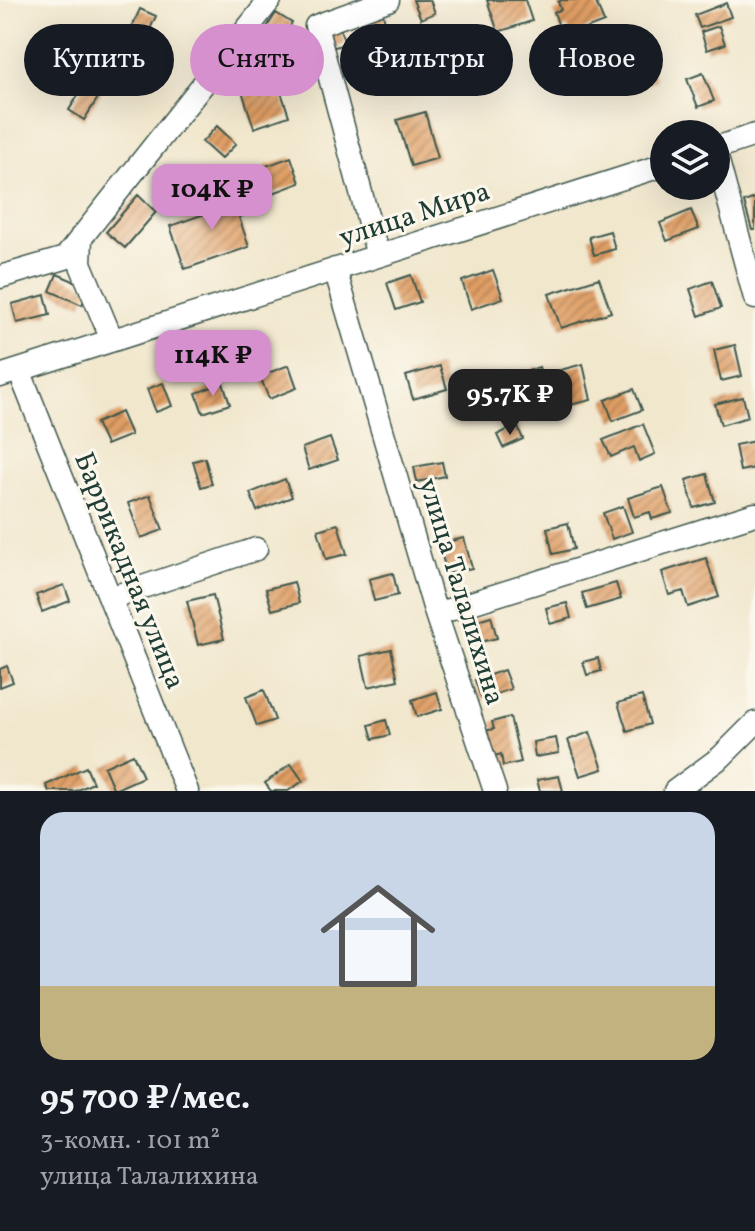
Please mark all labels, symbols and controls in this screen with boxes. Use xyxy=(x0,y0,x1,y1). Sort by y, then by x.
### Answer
chip: Купить xyxy=(24,24,174,96)
chip: Снять xyxy=(190,24,324,96)
chip: Фильтры xyxy=(340,24,513,96)
chip: Новое xyxy=(529,24,663,96)
map controls xyxy=(650,120,730,200)
button: layers xyxy=(650,120,730,200)
pin: 104K ₽ xyxy=(147,164,277,232)
text: 104K ₽ xyxy=(170,172,254,208)
street label: улица Мира xyxy=(334,173,495,258)
pin: 114K ₽ xyxy=(148,330,278,398)
text: 114K ₽ xyxy=(174,338,252,374)
pin: 95.7K ₽ xyxy=(436,369,584,437)
text: 95.7K ₽ xyxy=(466,377,554,413)
street label: Баррикадная улица xyxy=(63,447,194,695)
street label: улица Талалихина xyxy=(408,473,514,710)
icon: home xyxy=(306,864,450,1008)
text: 95 700 ₽/мес. xyxy=(40,1076,251,1123)
text: 3-комн. · 101 m² xyxy=(40,1123,220,1159)
text: улица Талалихина xyxy=(40,1159,259,1195)

